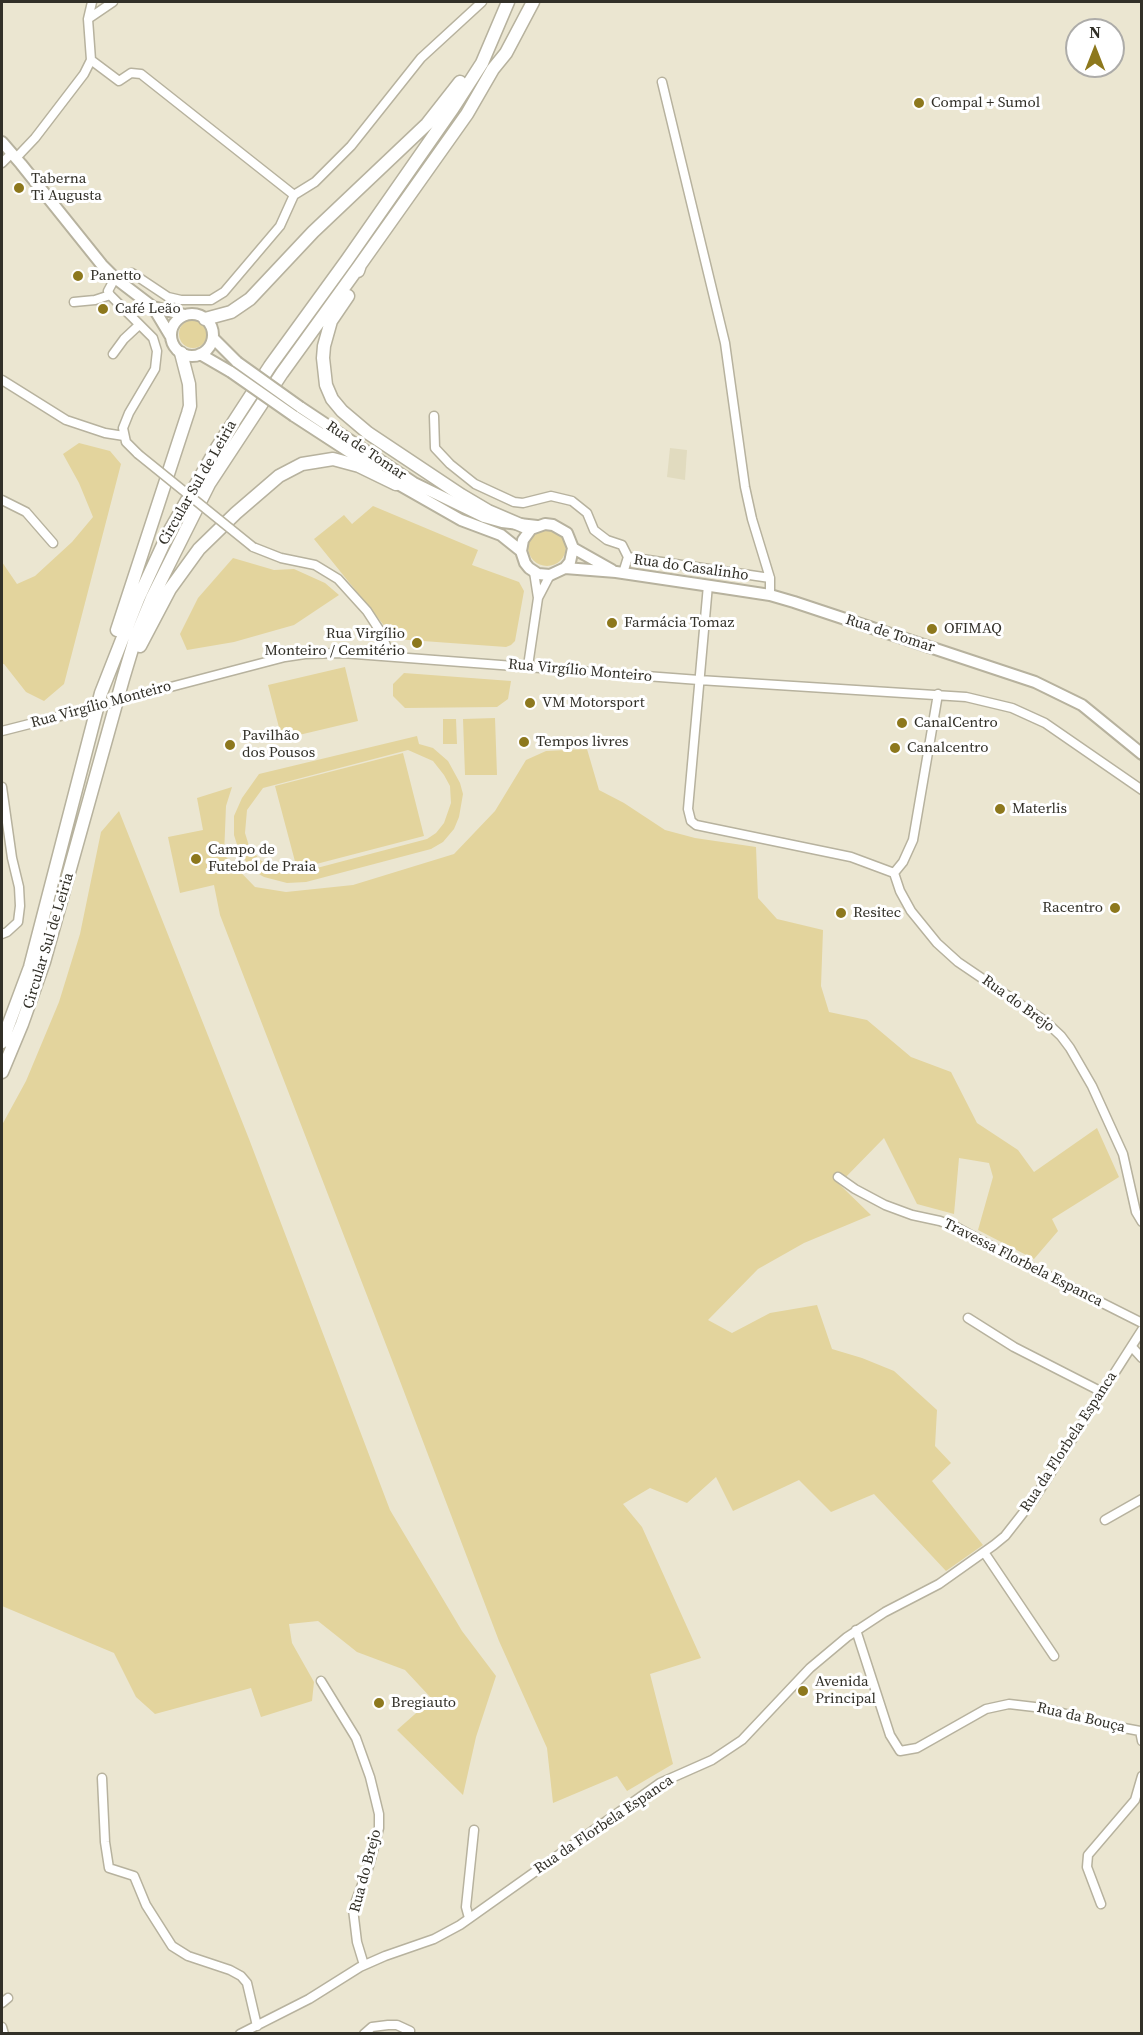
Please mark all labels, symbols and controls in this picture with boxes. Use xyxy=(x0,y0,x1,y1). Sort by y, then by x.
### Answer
north arrow xyxy=(1065,18,1125,78)
text: N xyxy=(1089,21,1101,43)
place label: Compal + Sumol xyxy=(931,94,1040,112)
marker: Compal + Sumol xyxy=(912,96,926,110)
place label: Taberna Ti Augusta xyxy=(31,170,102,205)
marker: Taberna Ti Augusta xyxy=(12,181,26,195)
place label: Panetto xyxy=(90,267,141,285)
marker: Panetto xyxy=(71,269,85,283)
place label: Café Leão xyxy=(115,300,181,318)
marker: Café Leão xyxy=(96,302,110,316)
street label: Circular Sul de Leiria xyxy=(155,417,241,549)
street label: Rua de Tomar xyxy=(323,418,409,484)
street label: Rua do Casalinho xyxy=(632,551,750,585)
street label: Rua de Tomar xyxy=(843,611,937,657)
place label: Farmácia Tomaz xyxy=(624,614,734,632)
marker: Farmácia Tomaz xyxy=(605,616,619,630)
place label: OFIMAQ xyxy=(944,620,1002,638)
marker: OFIMAQ xyxy=(925,622,939,636)
place label: Rua Virgílio Monteiro / Cemitério xyxy=(264,625,405,660)
marker: Rua Virgílio Monteiro / Cemitério xyxy=(410,636,424,650)
street label: Rua Virgílio Monteiro xyxy=(507,656,653,686)
street label: Rua Virgílio Monteiro xyxy=(29,678,173,732)
place label: VM Motorsport xyxy=(542,694,645,712)
marker: VM Motorsport xyxy=(523,696,537,710)
place label: CanalCentro xyxy=(914,714,998,732)
marker: CanalCentro xyxy=(895,716,909,730)
place label: Pavilhão dos Pousos xyxy=(242,727,315,762)
place label: Tempos livres xyxy=(536,733,629,751)
marker: Tempos livres xyxy=(517,735,531,749)
marker: Pavilhão dos Pousos xyxy=(223,738,237,752)
place label: Canalcentro xyxy=(907,739,989,757)
marker: Canalcentro xyxy=(888,741,902,755)
place label: Materlis xyxy=(1012,800,1067,818)
marker: Materlis xyxy=(993,802,1007,816)
place label: Campo de Futebol de Praia xyxy=(208,841,316,876)
marker: Campo de Futebol de Praia xyxy=(189,852,203,866)
street label: Circular Sul de Leiria xyxy=(20,871,78,1011)
place label: Racentro xyxy=(1042,899,1103,917)
marker: Racentro xyxy=(1108,901,1122,915)
place label: Resitec xyxy=(853,904,901,922)
marker: Resitec xyxy=(834,906,848,920)
street label: Rua do Brejo xyxy=(978,972,1058,1036)
street label: Travessa Florbela Espanca xyxy=(940,1215,1106,1311)
street label: Rua da Florbela Espanca xyxy=(1017,1368,1121,1516)
place label: Avenida Principal xyxy=(815,1673,876,1708)
marker: Avenida Principal xyxy=(796,1684,810,1698)
place label: Bregiauto xyxy=(391,1694,456,1712)
marker: Bregiauto xyxy=(372,1696,386,1710)
street label: Rua da Bouça xyxy=(1035,1699,1127,1737)
street label: Rua da Florbela Espanca xyxy=(531,1772,677,1878)
street label: Rua do Brejo xyxy=(346,1827,386,1915)

